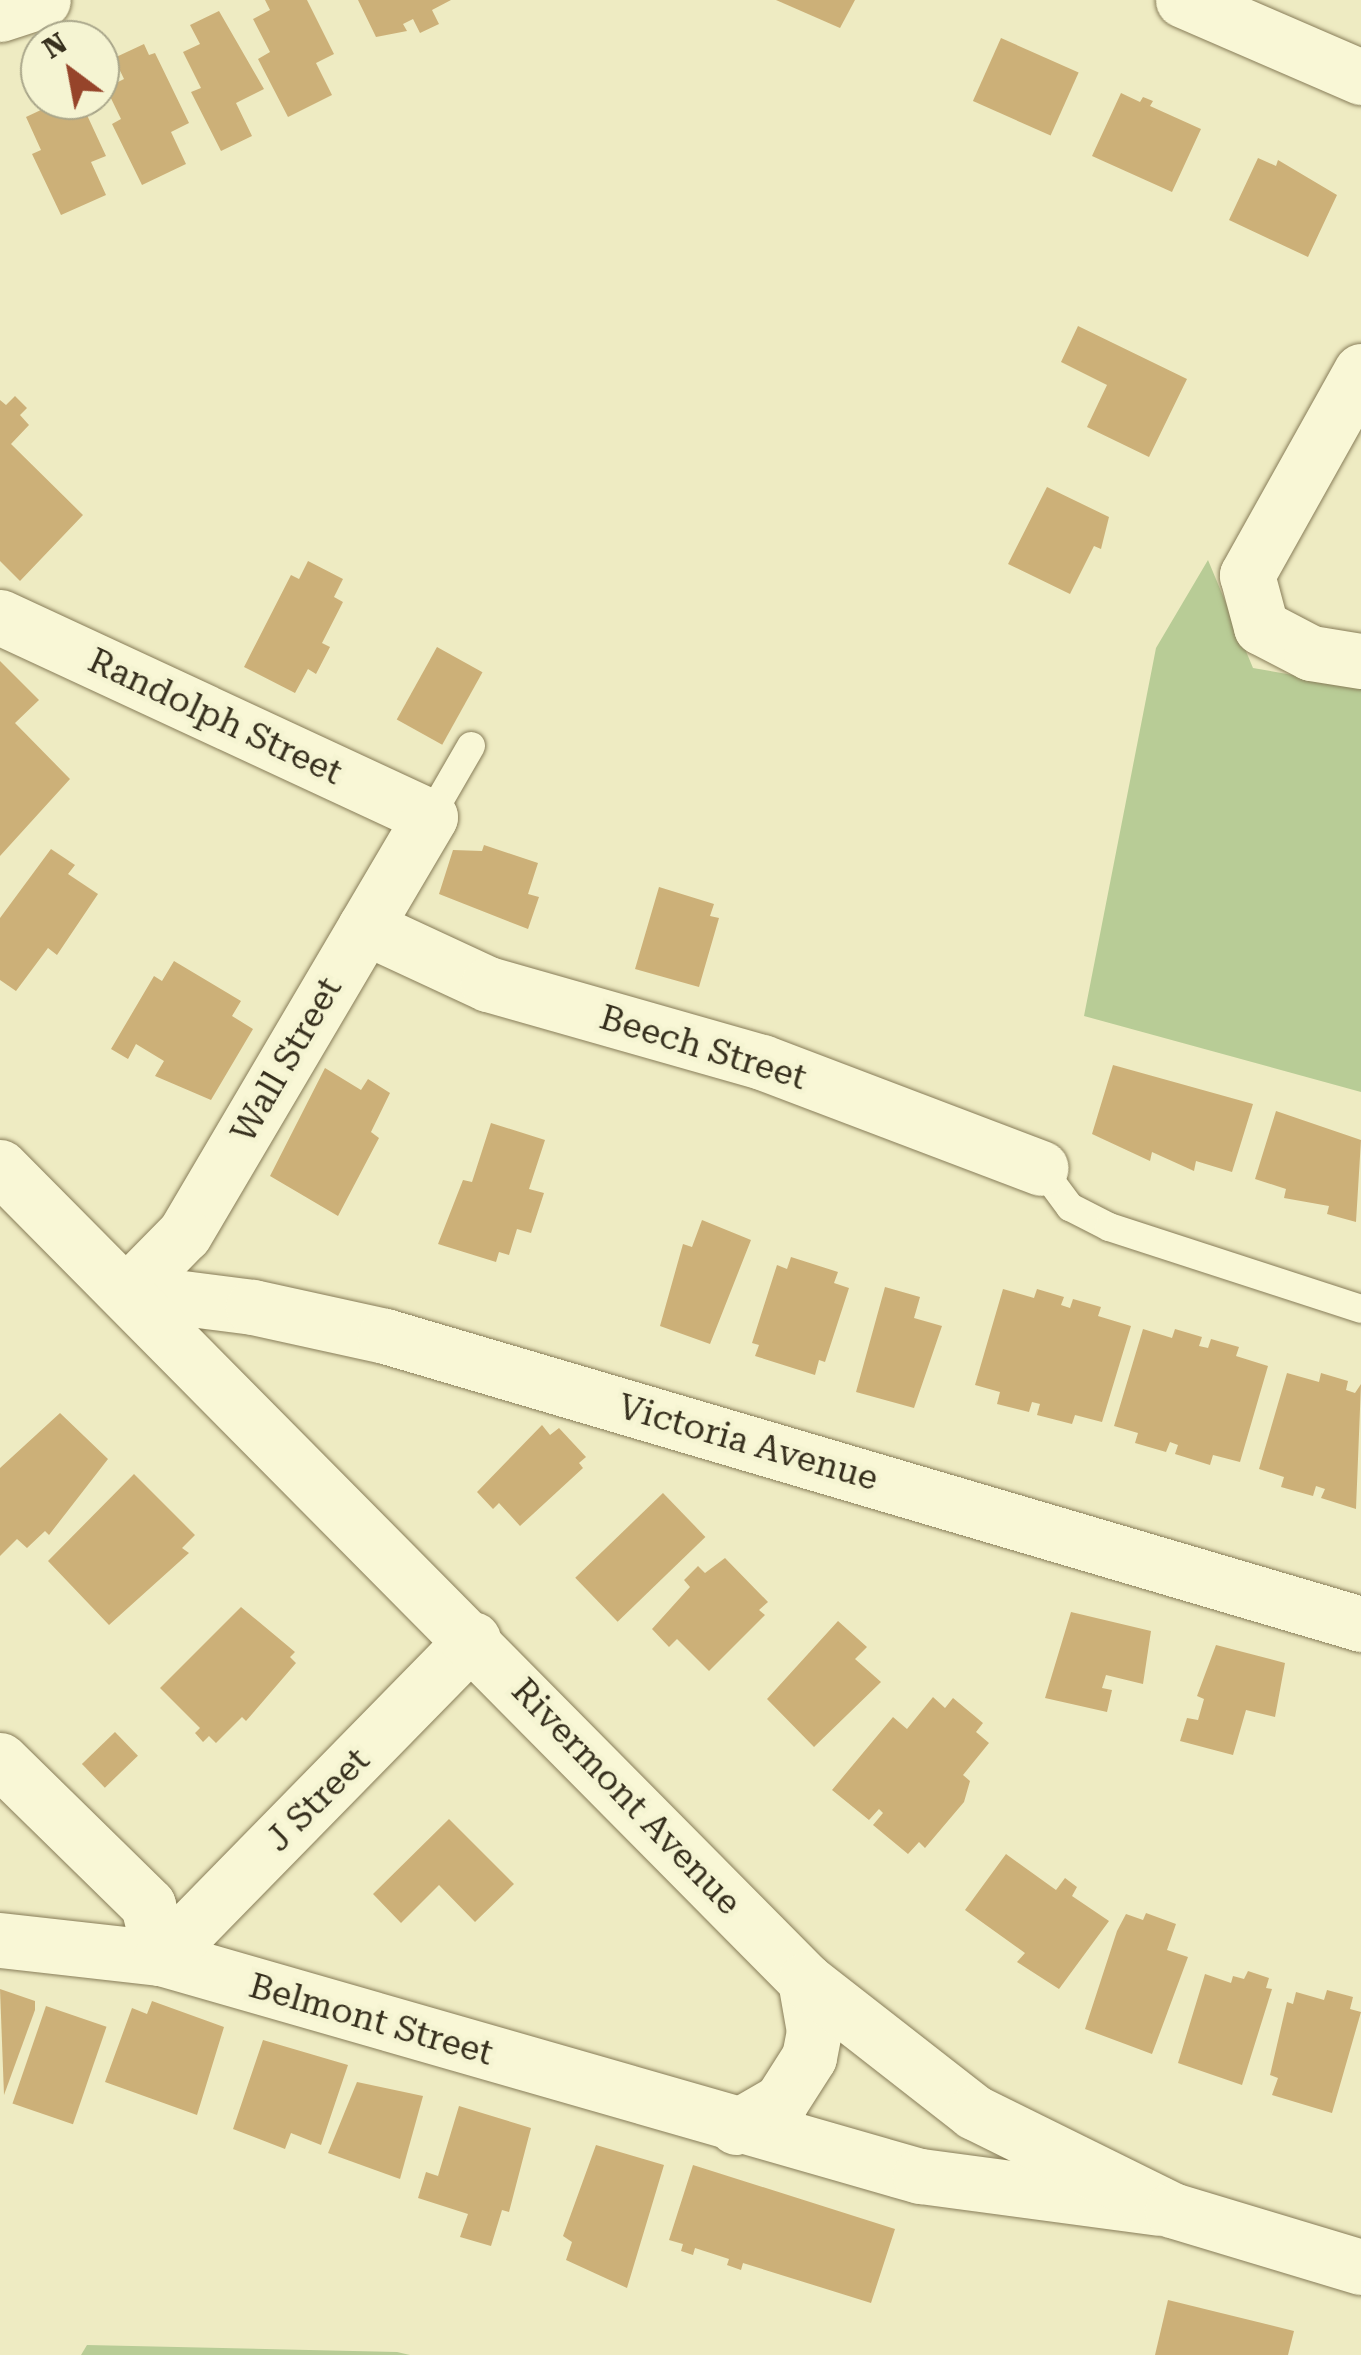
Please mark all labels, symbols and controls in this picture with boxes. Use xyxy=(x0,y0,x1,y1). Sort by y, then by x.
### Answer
north arrow xyxy=(20,20,120,120)
text: N xyxy=(37,26,73,66)
street label: Randolph Street xyxy=(82,640,348,794)
street label: Wall Street xyxy=(223,970,351,1150)
street label: Beech Street xyxy=(595,997,811,1099)
street label: Victoria Avenue xyxy=(613,1386,883,1500)
street label: Rivermont Avenue xyxy=(503,1670,749,1924)
street label: J Street xyxy=(258,1740,378,1860)
street label: Belmont Street xyxy=(244,1965,498,2075)

